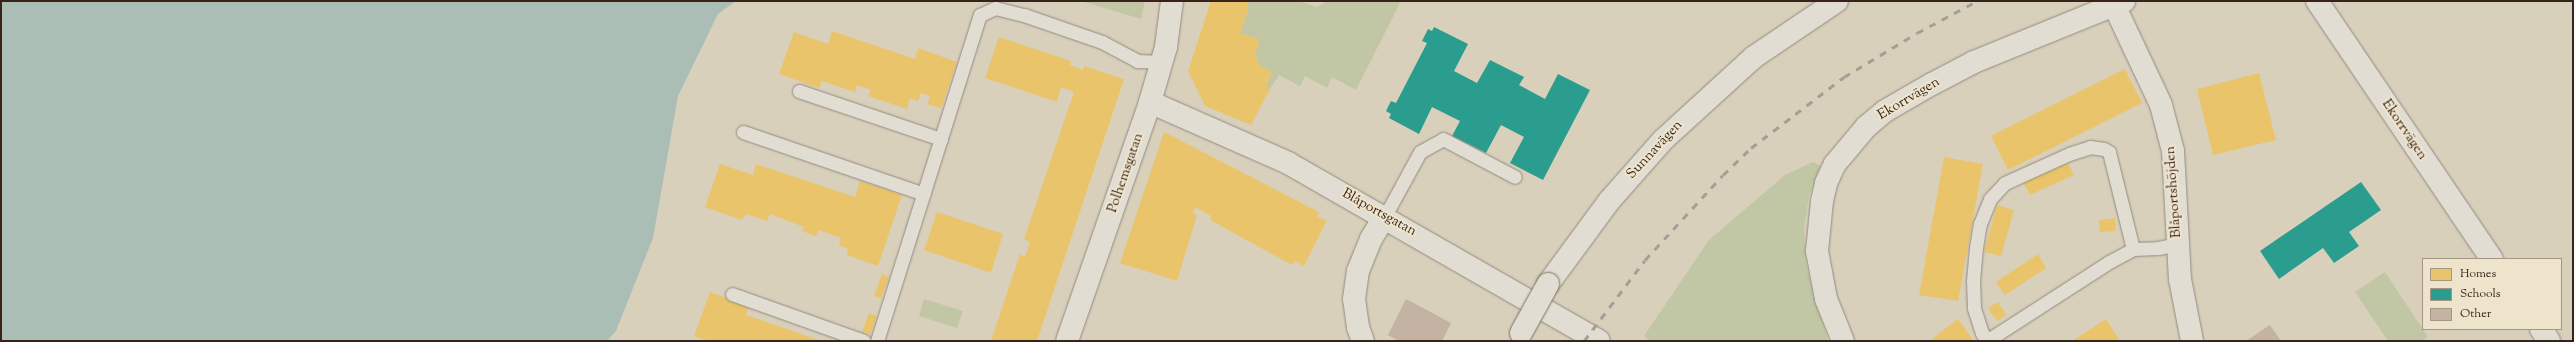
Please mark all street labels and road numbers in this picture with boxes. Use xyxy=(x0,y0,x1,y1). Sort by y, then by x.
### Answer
street label: Ekorrvägen xyxy=(1875,74,1943,124)
street label: Ekorrvägen xyxy=(2378,97,2430,163)
street label: Sunnavägen xyxy=(1624,117,1686,183)
street label: Polhemsgatan xyxy=(1105,131,1147,215)
street label: Blåportshöjden xyxy=(2162,146,2186,238)
street label: Blåportsgatan xyxy=(1339,186,1419,240)

